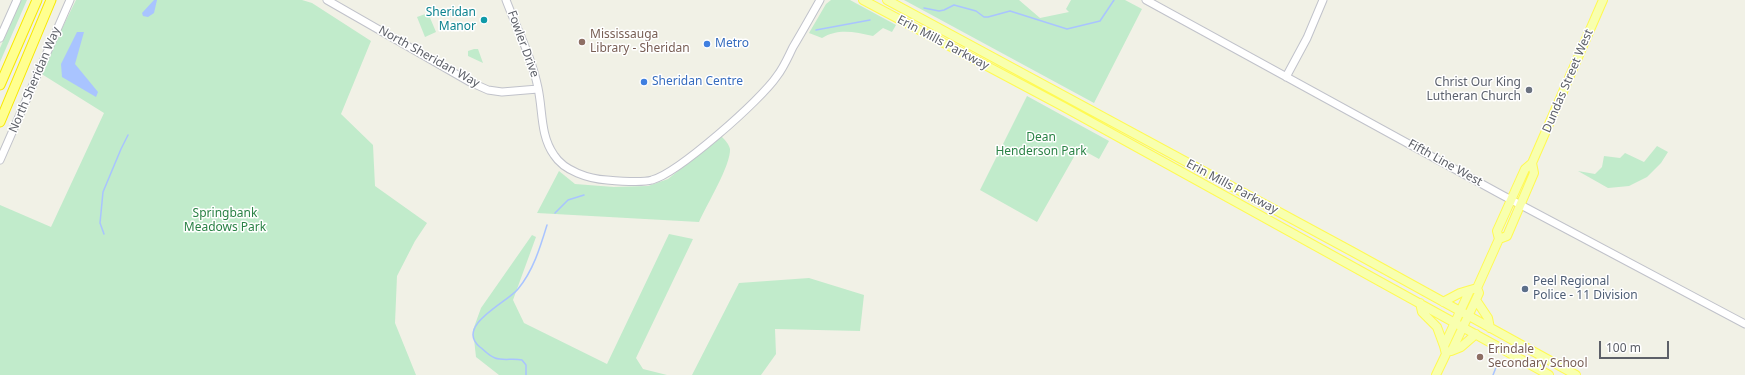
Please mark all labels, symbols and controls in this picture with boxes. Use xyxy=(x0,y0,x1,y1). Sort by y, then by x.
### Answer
place label: Sheridan Manor xyxy=(426,6,476,34)
street label: Fowler Drive xyxy=(504,9,542,79)
street label: Erin Mills Parkway xyxy=(895,13,991,73)
marker: Sheridan Manor xyxy=(479,15,489,25)
street label: North Sheridan Way xyxy=(376,23,482,91)
street label: North Sheridan Way xyxy=(6,25,64,135)
street label: Dundas Street West xyxy=(1540,27,1596,135)
place label: Mississauga Library - Sheridan xyxy=(590,28,690,56)
marker: Mississauga Library - Sheridan xyxy=(577,37,587,47)
place label: Metro xyxy=(715,37,749,51)
marker: Metro xyxy=(702,39,712,49)
place label: Sheridan Centre xyxy=(652,75,743,89)
place label: Christ Our King Lutheran Church xyxy=(1426,76,1521,104)
marker: Sheridan Centre xyxy=(639,77,649,87)
marker: Christ Our King Lutheran Church xyxy=(1524,85,1534,95)
park label: Dean Henderson Park xyxy=(995,131,1087,159)
street label: Fifth Line West xyxy=(1405,137,1485,189)
street label: Erin Mills Parkway xyxy=(1184,157,1280,217)
park label: Springbank Meadows Park xyxy=(184,207,266,235)
place label: Peel Regional Police - 11 Division xyxy=(1533,275,1638,303)
marker: Peel Regional Police - 11 Division xyxy=(1520,284,1530,294)
scale bar xyxy=(1601,333,1671,359)
text: 100 m xyxy=(1606,339,1641,356)
place label: Erindale Secondary School xyxy=(1488,343,1587,371)
marker: Erindale Secondary School xyxy=(1475,352,1485,362)

